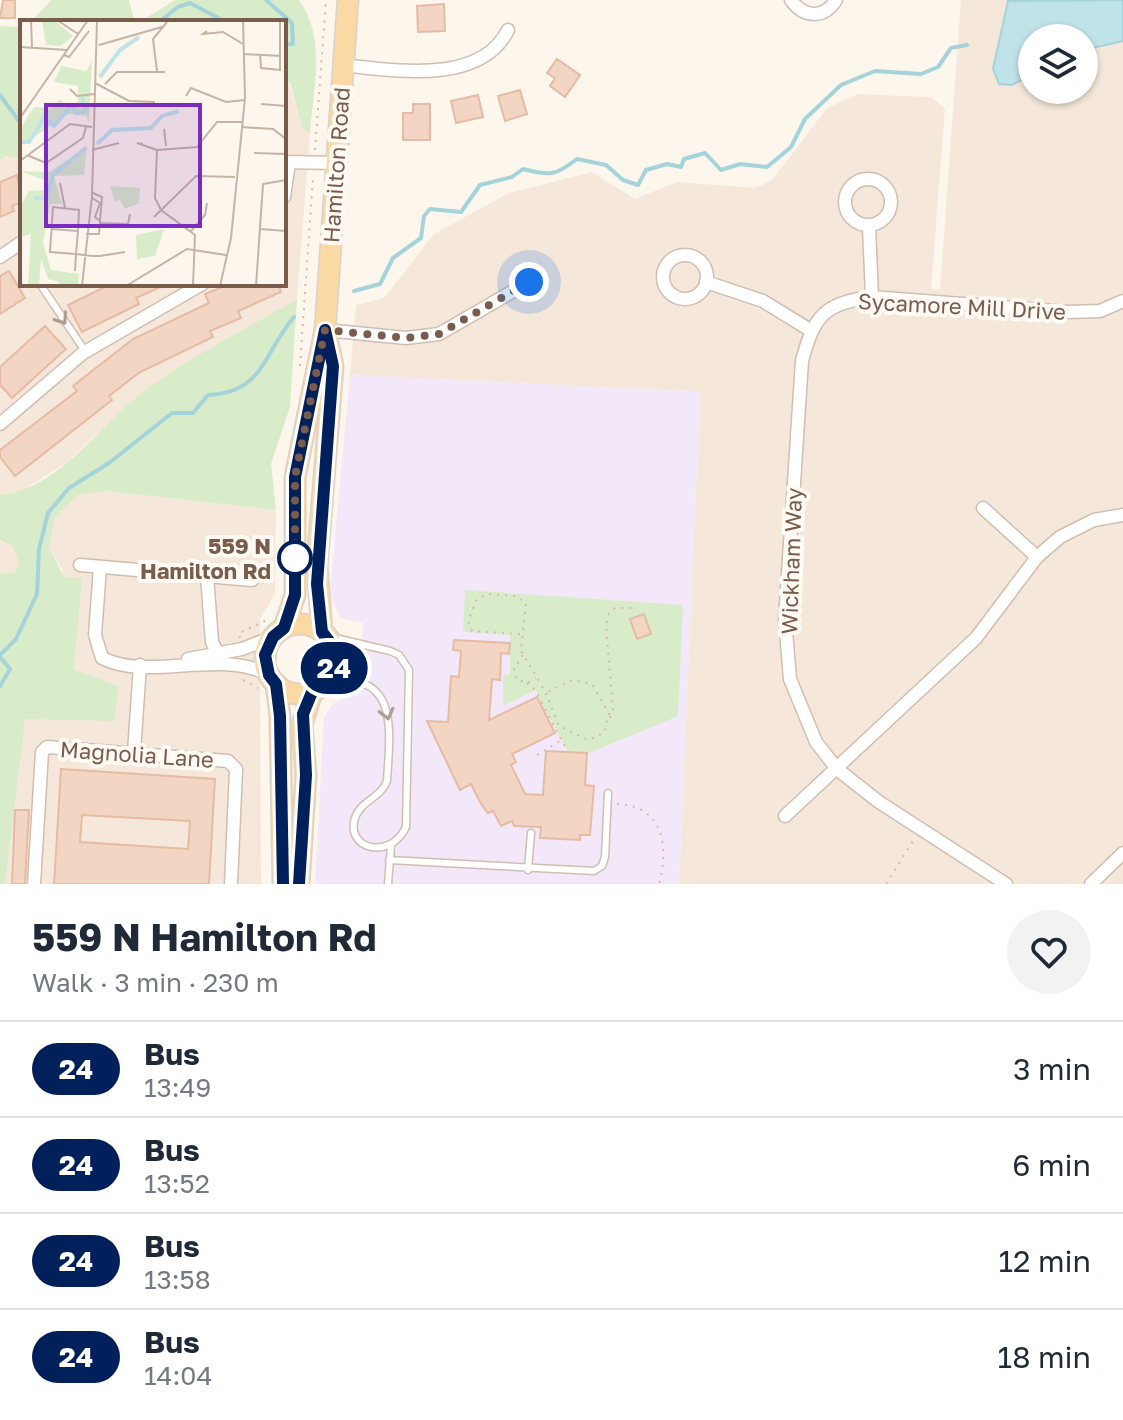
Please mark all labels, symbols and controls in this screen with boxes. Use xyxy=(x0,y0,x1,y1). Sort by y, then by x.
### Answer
inset map xyxy=(20,20,286,286)
map controls xyxy=(1018,24,1098,104)
button: layers xyxy=(1018,24,1098,104)
street label: Hamilton Road xyxy=(317,86,355,244)
your location xyxy=(509,262,549,302)
street label: Sycamore Mill Drive xyxy=(857,287,1067,325)
one-way arrow xyxy=(52,310,67,324)
street label: Wickham Way xyxy=(775,487,807,635)
place label: 559 N Hamilton Rd xyxy=(140,532,271,584)
marker: 559 N Hamilton Rd xyxy=(278,541,312,575)
line badge: 24 xyxy=(298,642,370,694)
text: 24 xyxy=(317,651,351,684)
one-way arrow xyxy=(378,706,395,720)
street label: Magnolia Lane xyxy=(59,735,215,773)
button: heart xyxy=(1007,910,1091,994)
text: 559 N Hamilton Rd xyxy=(32,914,377,959)
text: Walk · 3 min · 230 m xyxy=(32,967,279,998)
text: Bus xyxy=(144,1036,200,1072)
text: 3 min xyxy=(1013,1051,1091,1087)
text: 24 xyxy=(59,1052,93,1085)
text: 13:49 xyxy=(144,1072,211,1103)
text: Bus xyxy=(144,1132,200,1168)
text: 6 min xyxy=(1012,1147,1091,1183)
text: 24 xyxy=(59,1148,93,1181)
text: 13:52 xyxy=(144,1168,210,1199)
text: Bus xyxy=(144,1228,200,1264)
text: 12 min xyxy=(999,1243,1091,1279)
text: 24 xyxy=(59,1244,93,1277)
text: 13:58 xyxy=(144,1264,211,1295)
text: Bus xyxy=(144,1324,200,1360)
text: 18 min xyxy=(998,1339,1091,1375)
text: 24 xyxy=(59,1340,93,1373)
text: 14:04 xyxy=(144,1360,212,1391)

